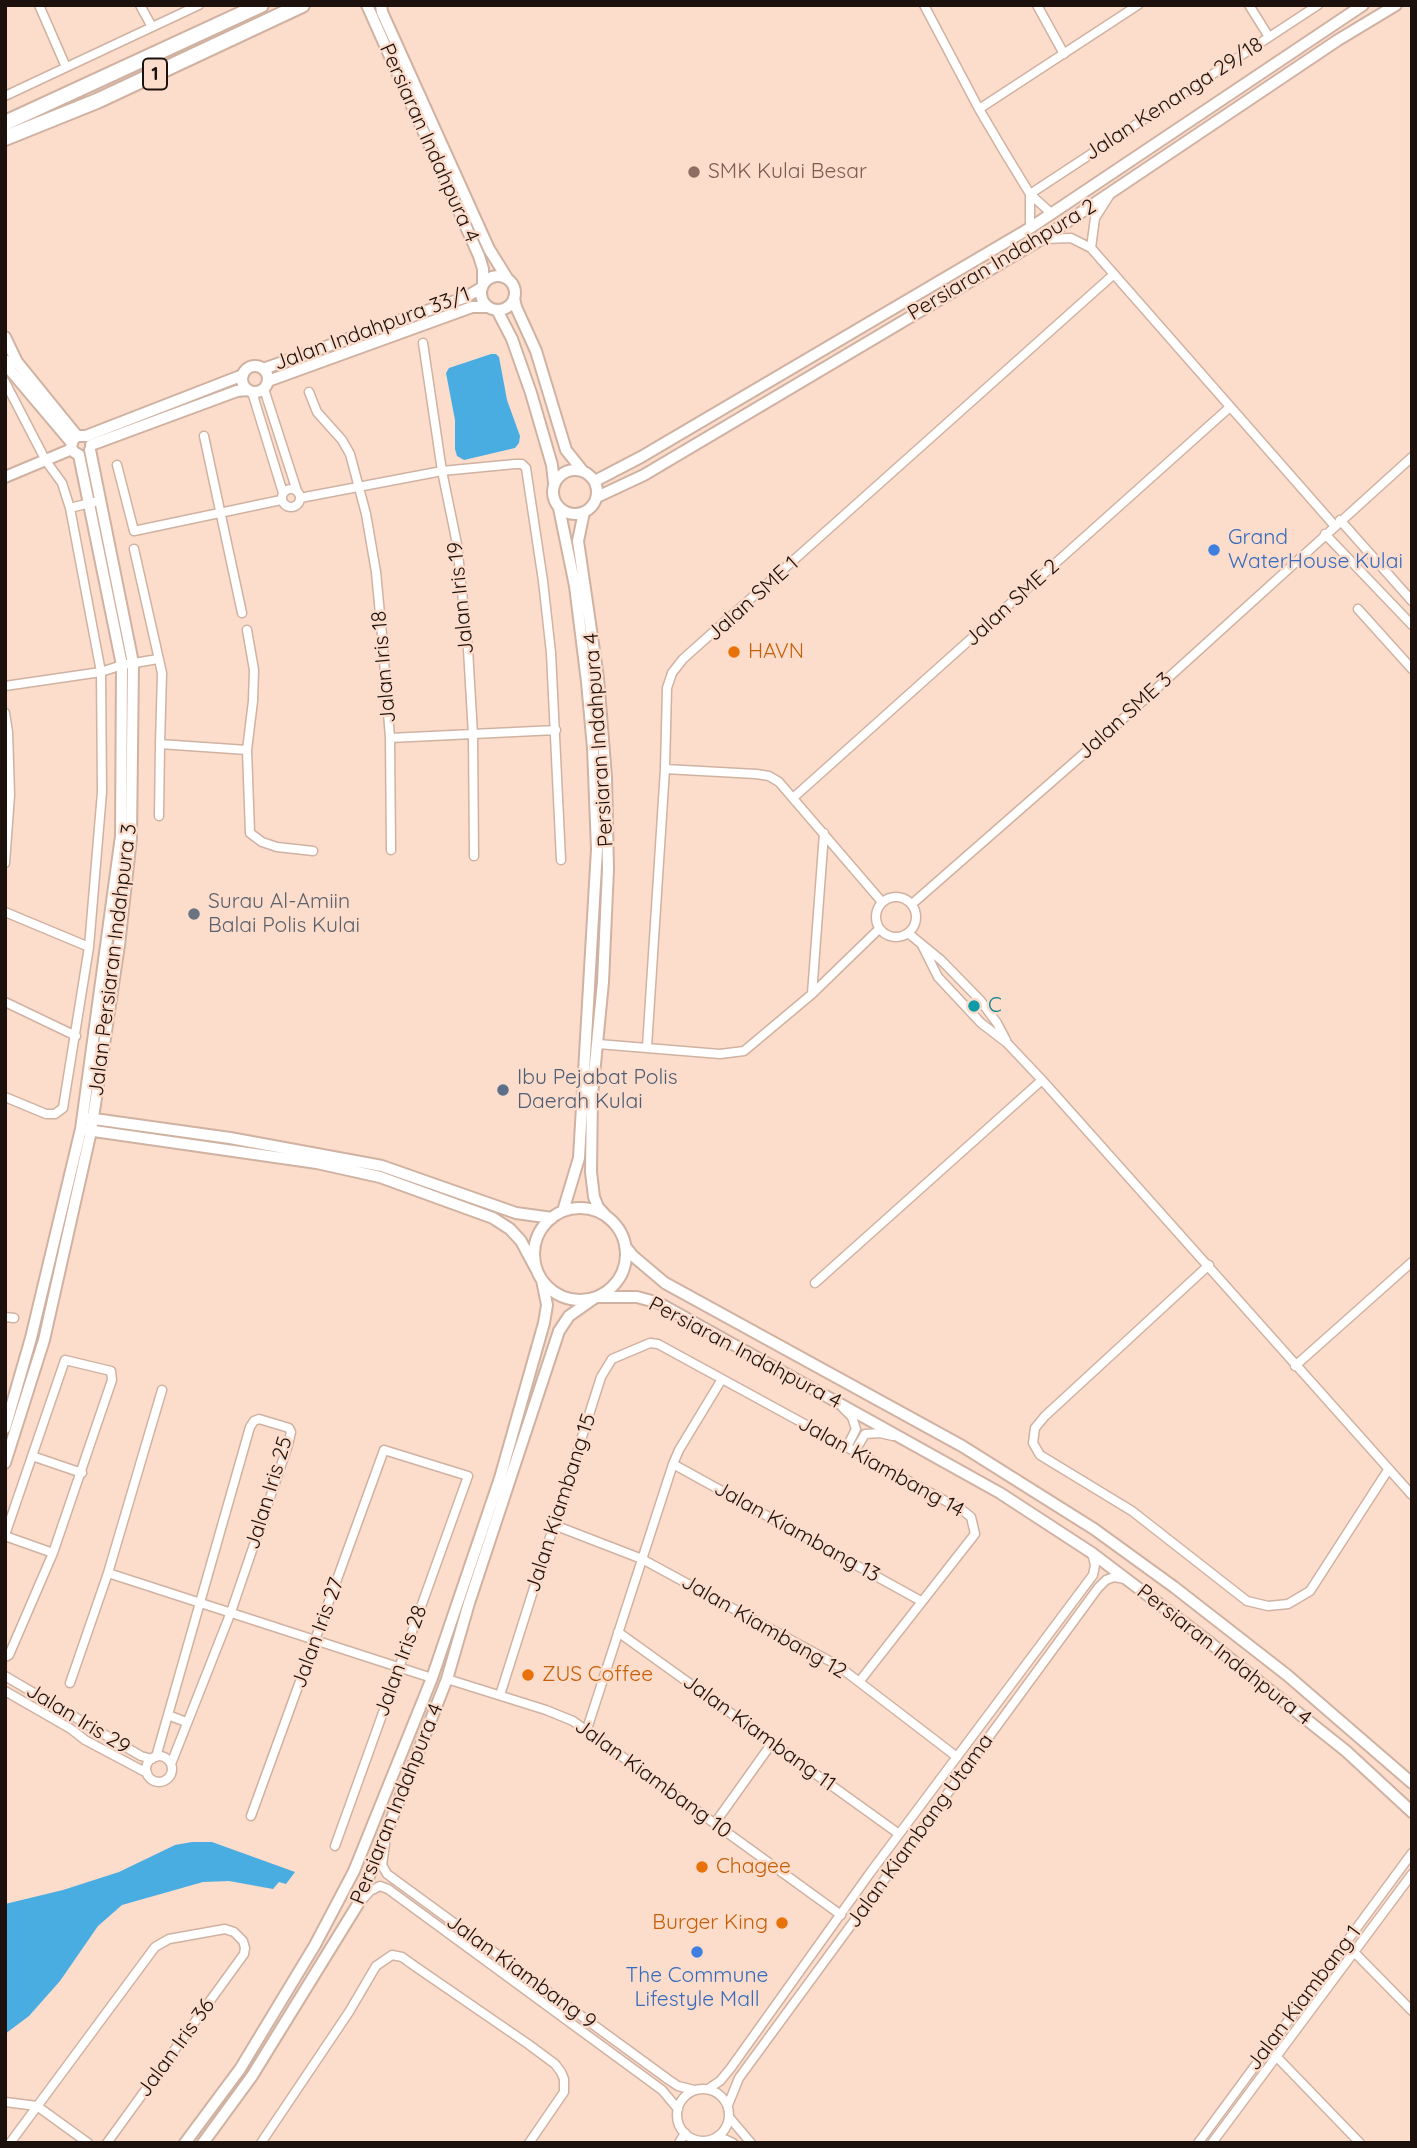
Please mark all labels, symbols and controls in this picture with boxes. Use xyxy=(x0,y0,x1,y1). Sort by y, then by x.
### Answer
street label: Jalan Kenanga 29/18 xyxy=(1080,32,1268,166)
street label: Persiaran Indahpura 4 xyxy=(374,40,484,246)
road number: 1 xyxy=(143,58,167,90)
place label: SMK Kulai Besar xyxy=(708,159,867,185)
marker: SMK Kulai Besar xyxy=(686,164,702,180)
street label: Persiaran Indahpura 2 xyxy=(903,194,1101,326)
street label: Jalan Indahpura 33/1 xyxy=(271,282,473,376)
place label: Grand WaterHouse Kulai xyxy=(1228,525,1403,575)
street label: Jalan Iris 19 xyxy=(443,540,479,656)
marker: Grand WaterHouse Kulai xyxy=(1206,542,1222,558)
street label: Jalan SME 1 xyxy=(702,551,804,647)
street label: Jalan SME 2 xyxy=(959,554,1065,652)
street label: Jalan Iris 18 xyxy=(367,610,401,724)
street label: Persiaran Indahpura 4 xyxy=(579,632,619,848)
place label: HAVN xyxy=(748,639,804,665)
marker: HAVN xyxy=(726,644,742,660)
street label: Jalan SME 3 xyxy=(1073,667,1177,765)
street label: Jalan Persiaran Indahpura 3 xyxy=(84,822,142,1098)
place label: Surau Al-Amiin Balai Polis Kulai xyxy=(208,889,360,939)
marker: Surau Al-Amiin Balai Polis Kulai xyxy=(186,906,202,922)
place label: C xyxy=(988,993,1002,1019)
marker: C xyxy=(966,998,982,1014)
place label: Ibu Pejabat Polis Daerah Kulai xyxy=(517,1065,678,1115)
marker: Ibu Pejabat Polis Daerah Kulai xyxy=(495,1082,511,1098)
street label: Persiaran Indahpura 4 xyxy=(644,1292,846,1414)
street label: Jalan Kiambang 15 xyxy=(520,1410,602,1596)
street label: Jalan Kiambang 14 xyxy=(794,1411,968,1523)
street label: Jalan Iris 25 xyxy=(240,1434,298,1552)
street label: Jalan Kiambang 13 xyxy=(710,1476,884,1588)
street label: Jalan Kiambang 12 xyxy=(677,1569,851,1685)
street label: Jalan Iris 27 xyxy=(286,1574,350,1692)
street label: Persiaran Indahpura 4 xyxy=(1132,1579,1316,1731)
street label: Jalan Iris 28 xyxy=(369,1602,433,1720)
place label: ZUS Coffee xyxy=(542,1662,653,1688)
marker: ZUS Coffee xyxy=(520,1667,536,1683)
street label: Jalan Kiambang 11 xyxy=(678,1669,840,1797)
street label: Jalan Iris 29 xyxy=(21,1678,135,1760)
street label: Persiaran Indahpura 4 xyxy=(345,1700,449,1908)
street label: Jalan Kiambang 10 xyxy=(570,1714,736,1844)
street label: Jalan Kiambang Utama xyxy=(841,1729,999,1933)
place label: Chagee xyxy=(716,1854,791,1880)
marker: Chagee xyxy=(694,1859,710,1875)
street label: Jalan Kiambang 9 xyxy=(441,1909,601,2035)
place label: Burger King xyxy=(652,1910,768,1936)
marker: Burger King xyxy=(774,1915,790,1931)
street label: Jalan Kiambang 1 xyxy=(1241,1921,1367,2075)
marker: The Commune Lifestyle Mall xyxy=(689,1944,705,1960)
place label: The Commune Lifestyle Mall xyxy=(626,1963,768,2013)
street label: Jalan Iris 36 xyxy=(132,1994,220,2102)

